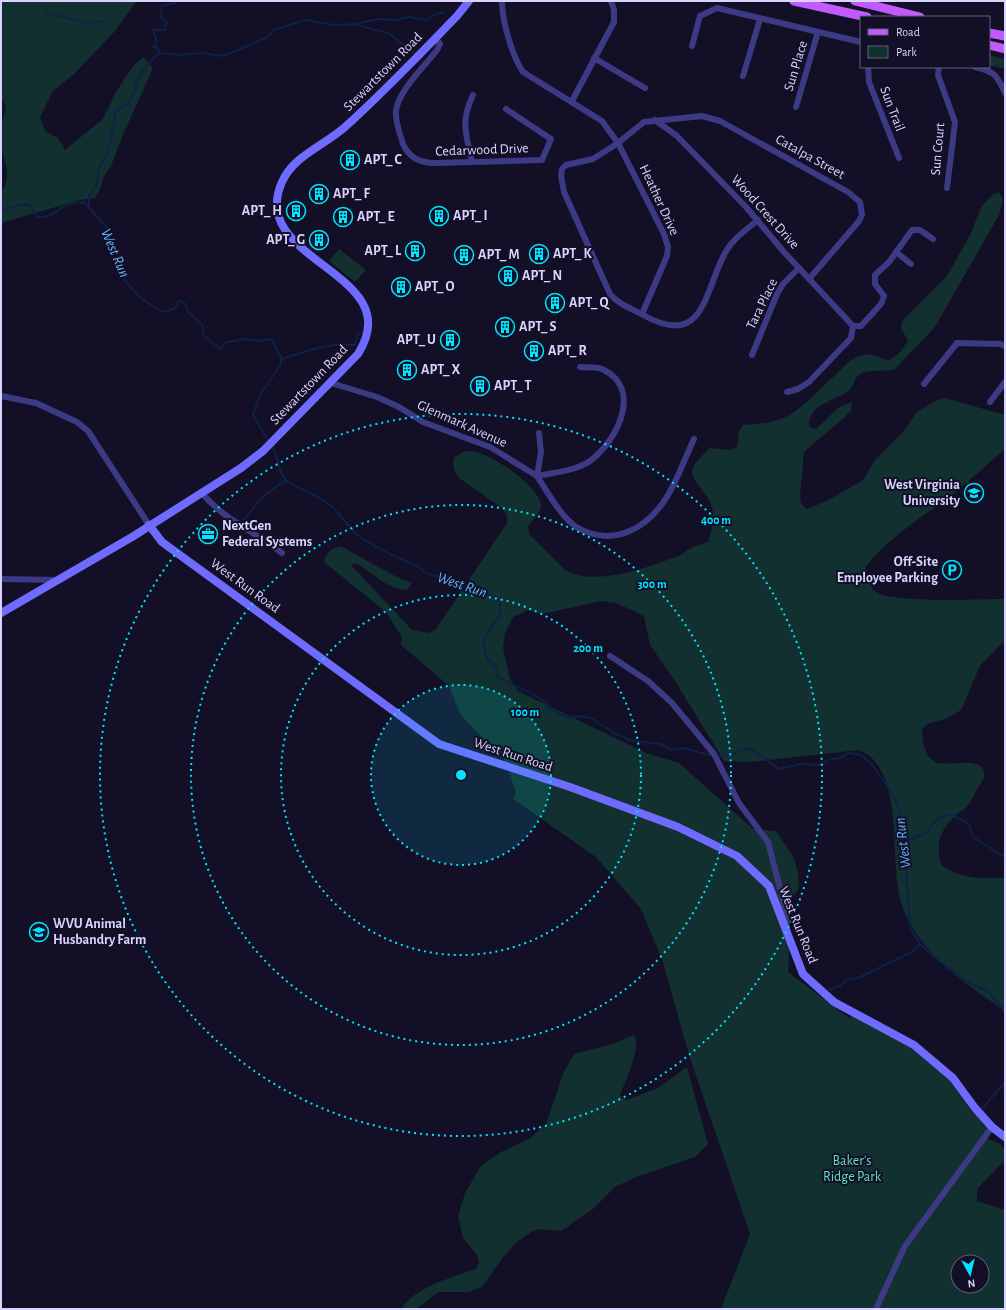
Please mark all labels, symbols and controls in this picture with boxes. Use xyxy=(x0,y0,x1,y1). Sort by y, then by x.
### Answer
legend xyxy=(860,16,990,68)
text: Road xyxy=(896,26,920,38)
street label: Stewartstown Road xyxy=(341,30,425,114)
street label: Sun Place xyxy=(782,39,810,93)
text: Park xyxy=(896,46,917,58)
street label: Sun Trail xyxy=(877,85,907,133)
street label: Sun Court xyxy=(929,121,947,176)
street label: Catalpa Street xyxy=(773,132,848,182)
street label: Cedarwood Drive xyxy=(435,141,529,159)
building icon: APT_ C xyxy=(339,149,361,171)
place label: APT_ C xyxy=(364,153,402,167)
street label: Heather Drive xyxy=(637,162,681,238)
street label: Wood Crest Drive xyxy=(728,172,802,252)
building icon: APT_ F xyxy=(308,183,330,205)
place label: APT_ F xyxy=(333,187,370,201)
building icon: APT_ H xyxy=(285,200,307,222)
place label: APT_ H xyxy=(242,204,282,218)
building icon: APT_ I xyxy=(428,205,450,227)
building icon: APT_ E xyxy=(332,206,354,228)
place label: APT_ I xyxy=(453,209,488,223)
place label: APT_ E xyxy=(357,210,395,224)
water label: West Run xyxy=(98,226,132,280)
building icon: APT_ G xyxy=(308,229,330,251)
place label: APT_ G xyxy=(266,233,305,247)
building icon: APT_ L xyxy=(404,240,426,262)
building icon: APT_ K xyxy=(528,243,550,265)
place label: APT_ L xyxy=(365,244,402,258)
building icon: APT_ M xyxy=(453,244,475,266)
place label: APT_ K xyxy=(553,247,592,261)
place label: APT_ M xyxy=(478,248,520,262)
building icon: APT_ N xyxy=(497,265,519,287)
place label: APT_ N xyxy=(522,269,562,283)
building icon: APT_ O xyxy=(390,276,412,298)
street label: Tara Place xyxy=(744,276,780,332)
place label: APT_ O xyxy=(415,280,454,294)
building icon: APT_ Q xyxy=(544,292,566,314)
place label: APT_ Q xyxy=(569,296,610,310)
building icon: APT_ S xyxy=(494,316,516,338)
place label: APT_ S xyxy=(519,320,556,334)
building icon: APT_ U xyxy=(439,329,461,351)
place label: APT_ U xyxy=(397,333,436,347)
building icon: APT_ R xyxy=(523,340,545,362)
street label: Stewartstown Road xyxy=(268,342,350,428)
place label: APT_ R xyxy=(548,344,587,358)
building icon: APT_ X xyxy=(396,359,418,381)
place label: APT_ X xyxy=(421,363,460,377)
building icon: APT_ T xyxy=(469,375,491,397)
place label: APT_ T xyxy=(494,379,531,393)
street label: Glenmark Avenue xyxy=(415,398,509,450)
place label: West Virginia University xyxy=(884,478,961,508)
school or university icon: West Virginia University xyxy=(963,482,985,504)
text: 400 m xyxy=(701,514,731,526)
place label: NextGen Federal Systems xyxy=(222,519,312,549)
office icon: NextGen Federal Systems xyxy=(197,523,219,545)
place label: Off-Site Employee Parking xyxy=(837,555,939,585)
street label: West Run Road xyxy=(208,556,282,616)
parking icon: Off-Site Employee Parking xyxy=(941,559,963,581)
water label: West Run xyxy=(435,570,489,600)
text: 300 m xyxy=(637,578,667,590)
text: 200 m xyxy=(573,642,603,654)
text: 100 m xyxy=(511,706,539,718)
street label: West Run Road xyxy=(472,736,554,774)
centre of rings xyxy=(454,768,468,782)
water label: West Run xyxy=(892,817,914,869)
street label: West Run Road xyxy=(776,884,820,966)
place label: WVU Animal Husbandry Farm xyxy=(53,917,146,947)
school or university icon: WVU Animal Husbandry Farm xyxy=(28,921,50,943)
park label: Baker's Ridge Park xyxy=(823,1154,882,1184)
north arrow xyxy=(950,1254,990,1294)
text: N xyxy=(967,1277,976,1289)

